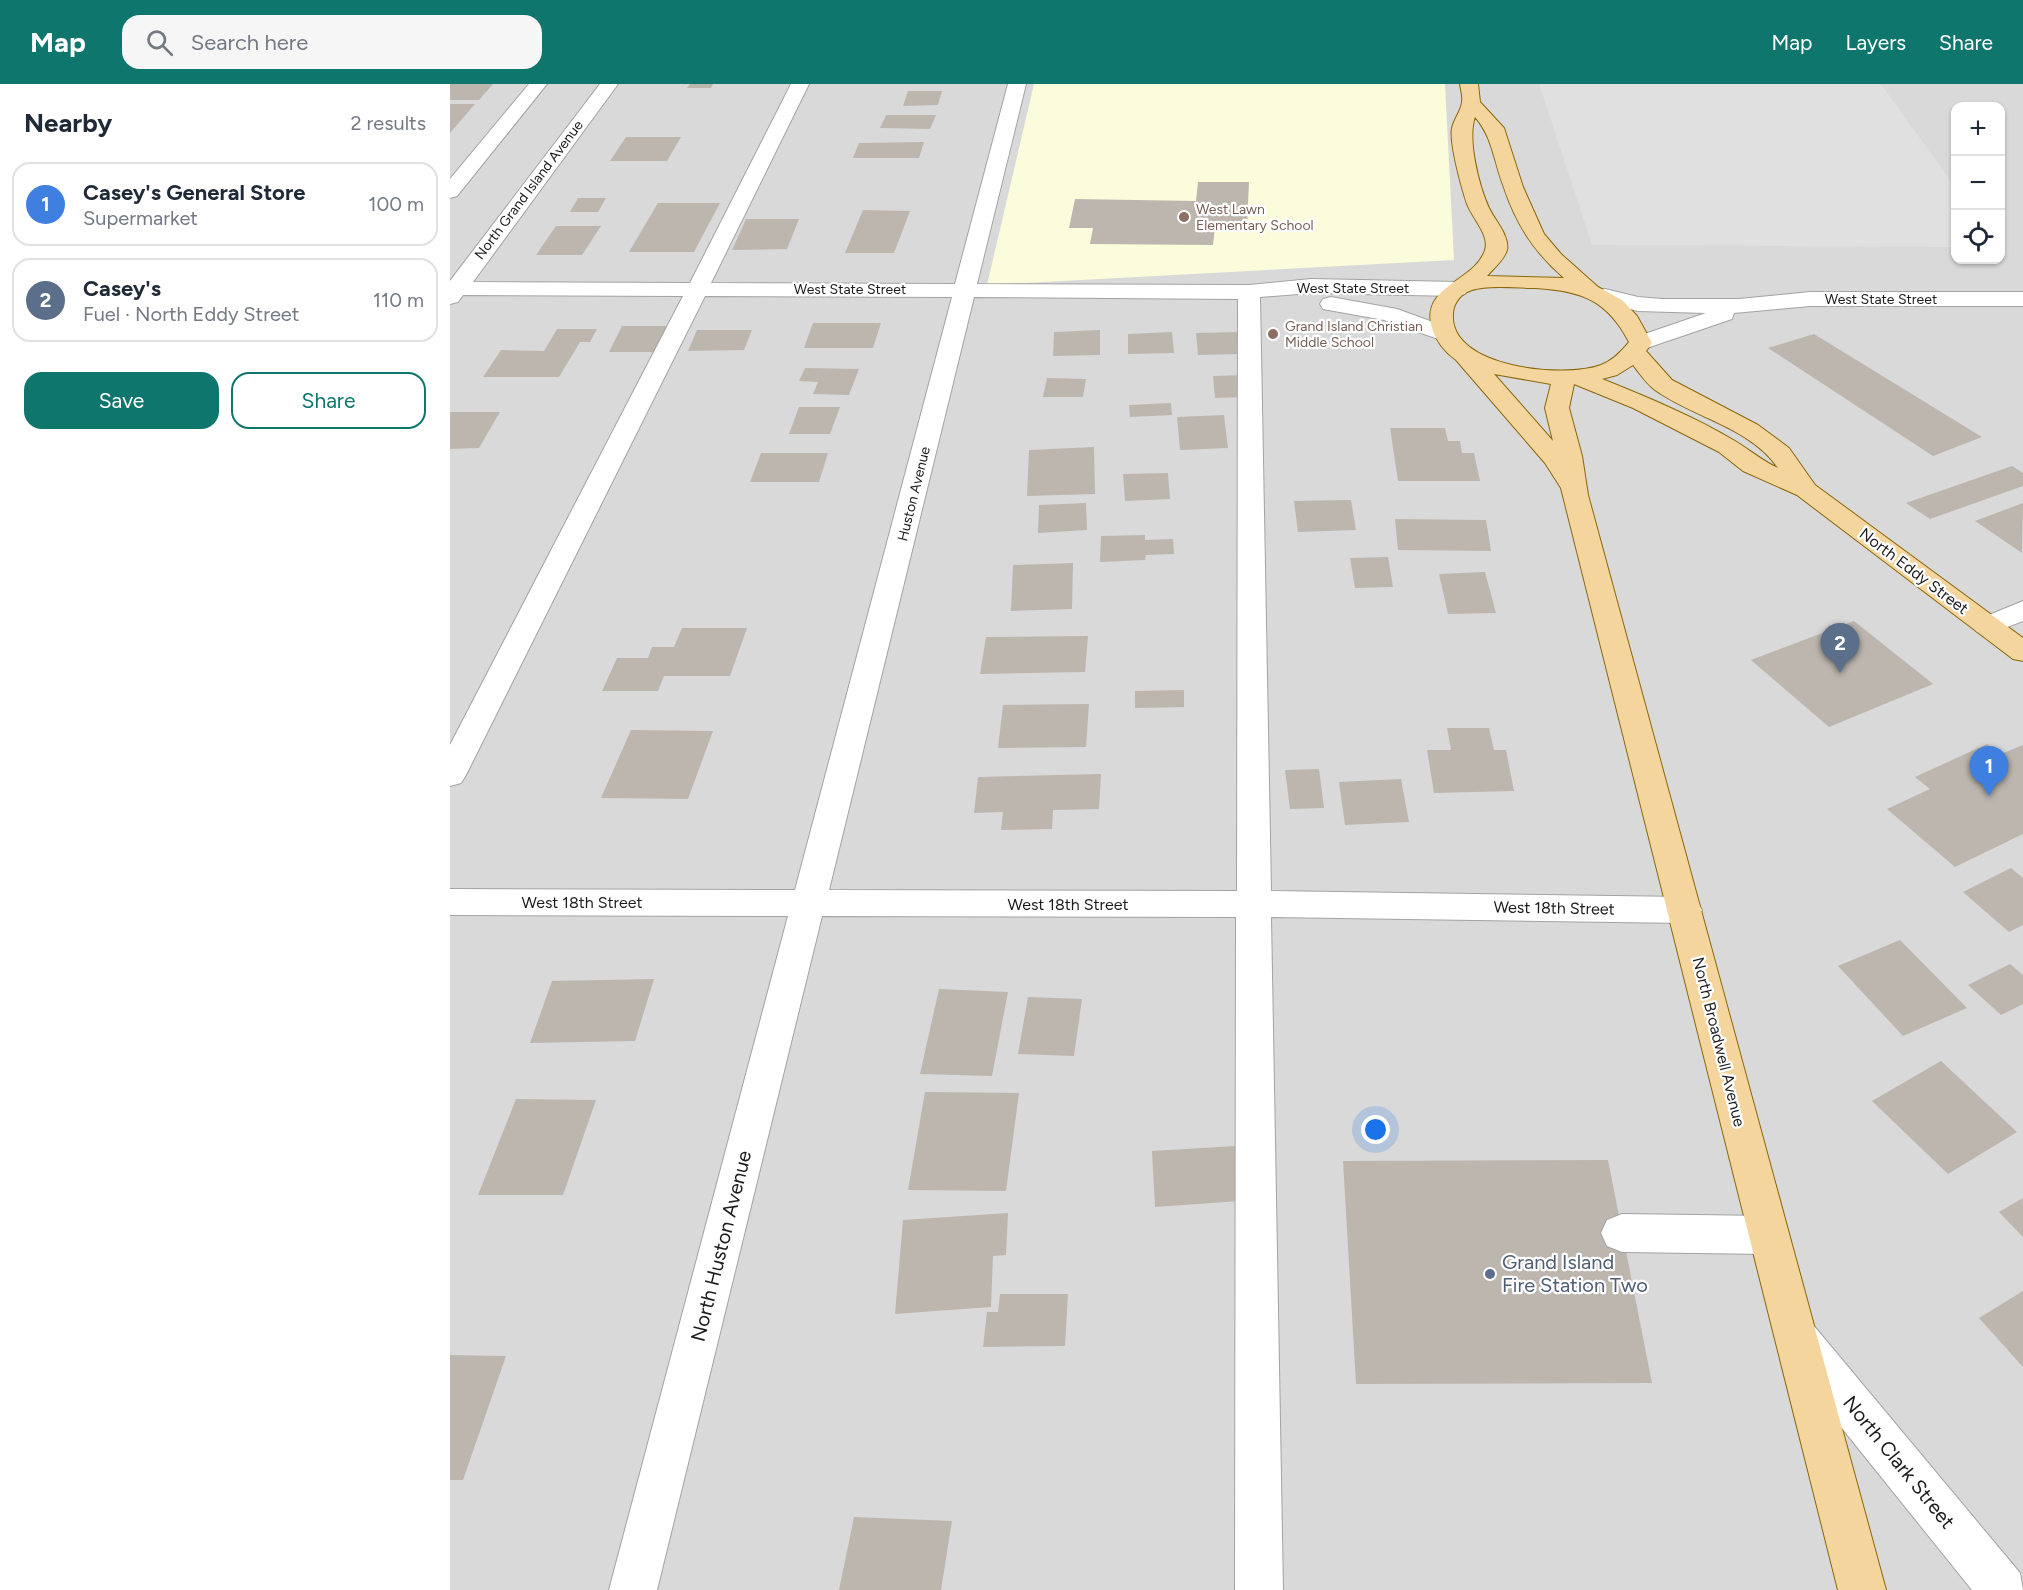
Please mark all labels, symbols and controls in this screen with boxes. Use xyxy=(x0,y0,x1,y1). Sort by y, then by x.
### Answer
search box xyxy=(122,15,542,69)
text: Map xyxy=(30,25,86,59)
icon: search xyxy=(143,26,176,59)
text: Search here xyxy=(191,29,308,56)
text: Map xyxy=(1772,30,1812,55)
text: Layers xyxy=(1845,30,1906,55)
text: Share xyxy=(1939,30,1993,55)
map controls xyxy=(1951,102,2005,264)
button: + xyxy=(1951,102,2005,156)
text: Nearby xyxy=(24,107,112,139)
text: 2 results xyxy=(350,111,426,135)
street label: North Grand Island Avenue xyxy=(471,117,587,263)
button: − xyxy=(1951,156,2005,210)
text: Casey's General Store xyxy=(83,179,305,206)
text: 1 xyxy=(41,192,50,216)
text: 100 m xyxy=(368,192,424,216)
place label: West Lawn Elementary School xyxy=(1196,201,1314,234)
text: Supermarket xyxy=(83,206,198,230)
marker: West Lawn Elementary School xyxy=(1177,210,1191,224)
button: locate xyxy=(1951,210,2005,264)
text: Casey's xyxy=(83,275,161,302)
street label: West State Street xyxy=(1297,280,1409,297)
street label: West State Street xyxy=(794,281,906,298)
text: 2 xyxy=(40,288,51,312)
text: 110 m xyxy=(373,288,424,312)
street label: West State Street xyxy=(1825,291,1937,308)
text: Fuel · North Eddy Street xyxy=(83,302,299,326)
place label: Grand Island Christian Middle School xyxy=(1285,318,1423,351)
marker: Grand Island Christian Middle School xyxy=(1266,327,1280,341)
button: Save xyxy=(24,372,219,429)
button: Share xyxy=(231,372,426,429)
street label: Huston Avenue xyxy=(894,445,934,543)
street label: North Eddy Street xyxy=(1856,524,1972,618)
pin: 2 xyxy=(1820,624,1860,673)
pin: 1 xyxy=(1970,746,2008,796)
street label: West 18th Street xyxy=(521,893,643,912)
street label: West 18th Street xyxy=(1007,895,1129,914)
street label: West 18th Street xyxy=(1493,897,1615,919)
street label: North Broadwell Avenue xyxy=(1689,955,1749,1129)
your location xyxy=(1361,1115,1390,1144)
street label: North Huston Avenue xyxy=(686,1148,756,1344)
place label: Grand Island Fire Station Two xyxy=(1502,1250,1648,1297)
marker: Grand Island Fire Station Two xyxy=(1483,1267,1497,1281)
street label: North Clark Street xyxy=(1838,1391,1960,1533)

